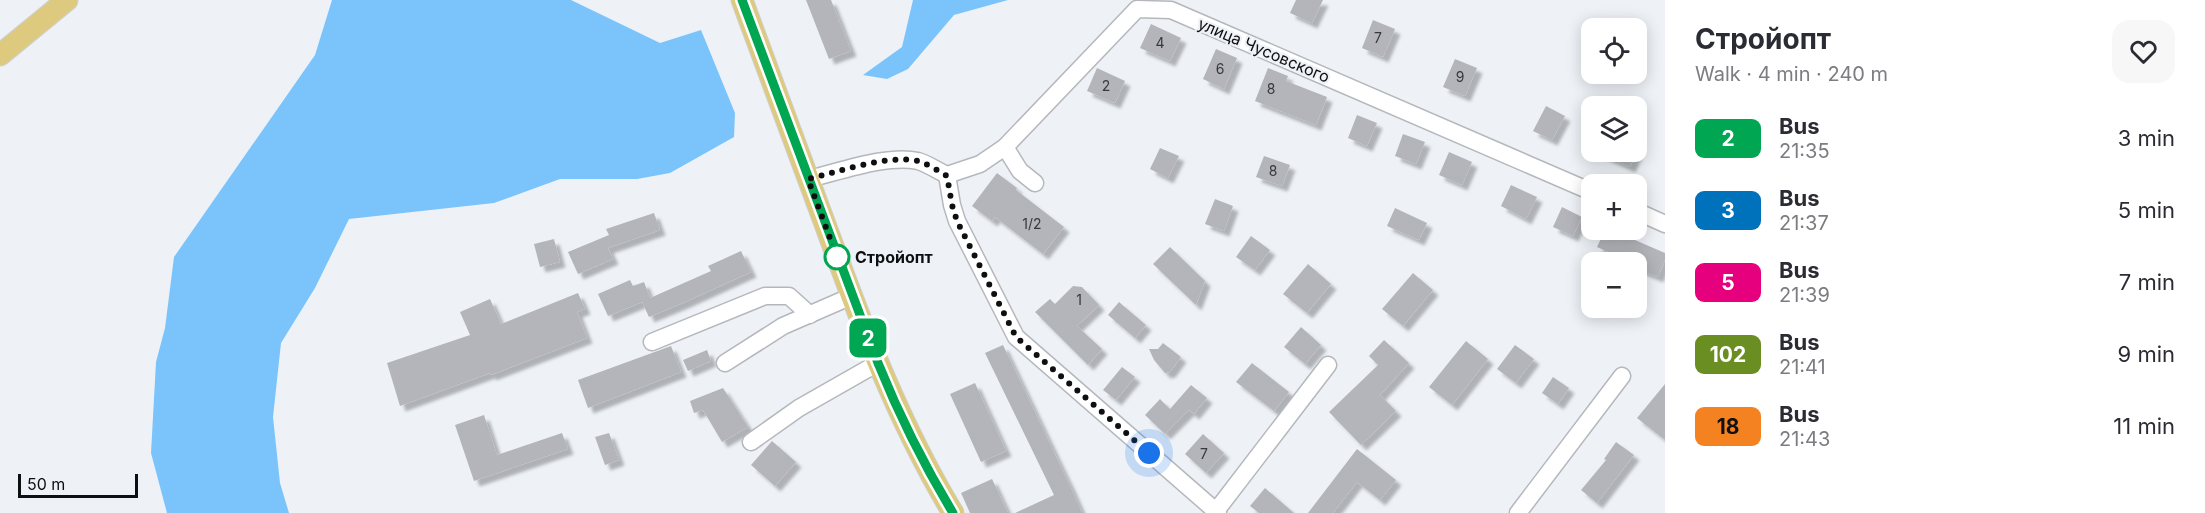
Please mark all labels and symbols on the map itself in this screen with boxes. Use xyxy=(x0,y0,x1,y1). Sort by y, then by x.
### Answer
street label: улица Чусовского xyxy=(1195,13,1333,87)
house number: 7 xyxy=(1374,29,1382,46)
house number: 4 xyxy=(1155,34,1165,51)
house number: 6 xyxy=(1216,60,1224,77)
house number: 9 xyxy=(1456,68,1464,85)
house number: 2 xyxy=(1102,77,1110,94)
house number: 8 xyxy=(1267,80,1275,97)
house number: 8 xyxy=(1269,162,1277,179)
house number: 1/2 xyxy=(1022,215,1042,232)
marker: Стройопт xyxy=(824,244,850,270)
place label: Стройопт xyxy=(855,247,933,267)
house number: 1 xyxy=(1076,291,1082,308)
line badge: 2 xyxy=(848,318,888,358)
your location xyxy=(1134,438,1164,468)
house number: 7 xyxy=(1200,445,1208,462)
scale bar xyxy=(18,471,138,498)

